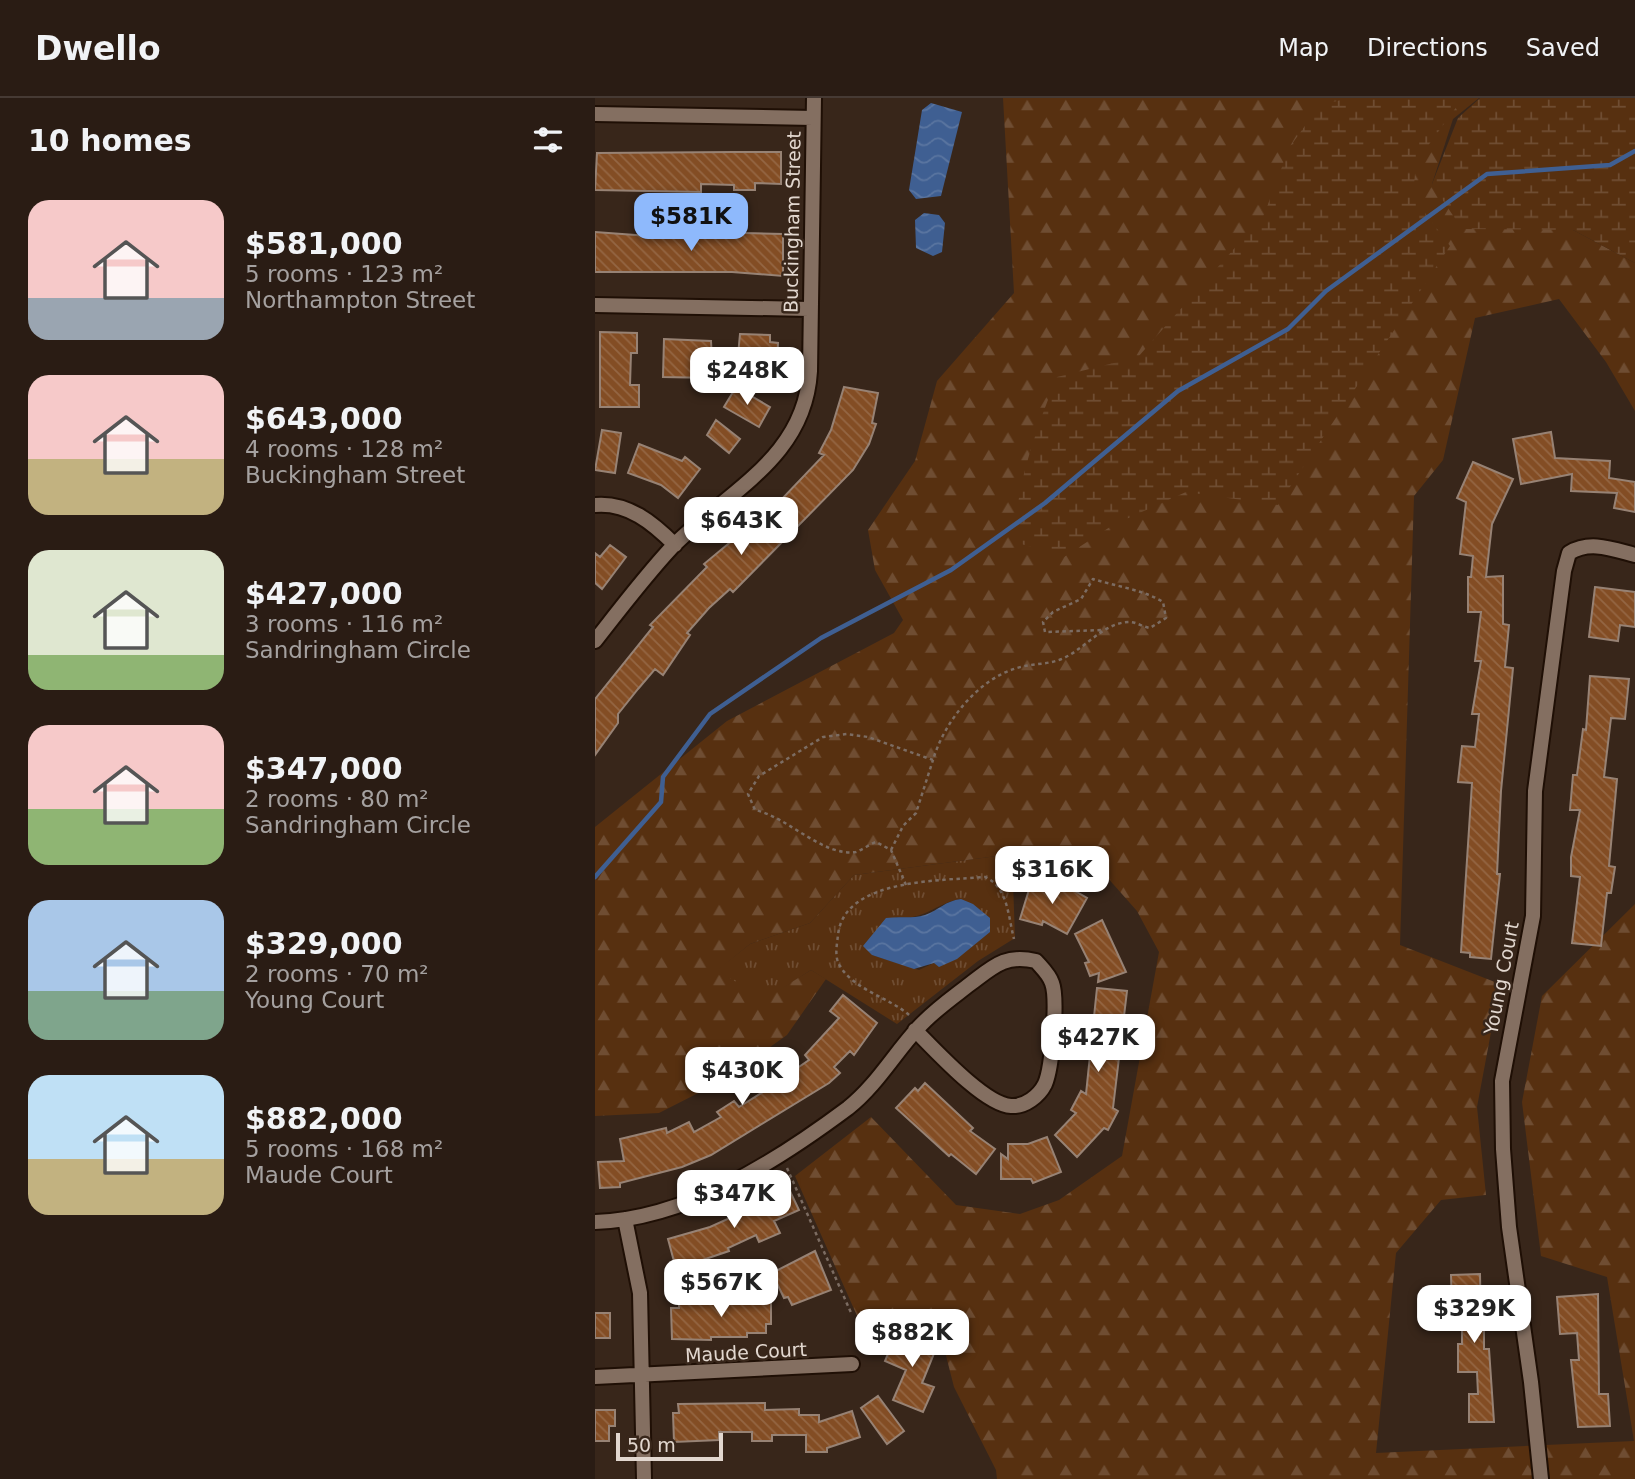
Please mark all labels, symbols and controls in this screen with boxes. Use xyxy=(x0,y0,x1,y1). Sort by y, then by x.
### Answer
text: Dwello xyxy=(35,29,161,68)
text: Map xyxy=(1278,34,1329,62)
text: Directions xyxy=(1367,34,1488,62)
text: Saved xyxy=(1526,34,1600,62)
icon: filters xyxy=(529,121,567,159)
text: 10 homes xyxy=(28,123,192,158)
street label: Buckingham Street xyxy=(779,131,805,313)
pin: $581K xyxy=(642,194,740,253)
text: $581K xyxy=(650,203,732,229)
text: $581,000 xyxy=(245,226,403,261)
icon: home xyxy=(84,228,168,312)
text: 5 rooms · 123 m² xyxy=(245,261,443,287)
text: Northampton Street xyxy=(245,287,475,313)
pin: $248K xyxy=(698,348,796,407)
text: $248K xyxy=(706,357,788,383)
text: $643,000 xyxy=(245,401,403,436)
icon: home xyxy=(84,403,168,487)
text: 4 rooms · 128 m² xyxy=(245,436,443,462)
text: Buckingham Street xyxy=(245,462,465,488)
pin: $643K xyxy=(692,498,790,557)
text: $643K xyxy=(700,507,782,533)
text: $427,000 xyxy=(245,576,403,611)
icon: home xyxy=(84,578,168,662)
text: 3 rooms · 116 m² xyxy=(245,611,443,637)
text: Sandringham Circle xyxy=(245,637,471,663)
text: $347,000 xyxy=(245,751,403,786)
icon: home xyxy=(84,753,168,837)
text: 2 rooms · 80 m² xyxy=(245,786,429,812)
text: Sandringham Circle xyxy=(245,812,471,838)
pin: $316K xyxy=(1003,846,1101,906)
text: $316K xyxy=(1011,856,1093,882)
street label: Young Court xyxy=(1479,919,1523,1038)
text: $329,000 xyxy=(245,926,403,961)
icon: home xyxy=(84,928,168,1012)
text: 2 rooms · 70 m² xyxy=(245,961,429,987)
text: Young Court xyxy=(245,987,384,1013)
pin: $427K xyxy=(1049,1014,1147,1074)
text: $427K xyxy=(1057,1024,1139,1050)
pin: $430K xyxy=(693,1048,791,1107)
text: $430K xyxy=(701,1057,783,1083)
text: $882,000 xyxy=(245,1101,403,1136)
icon: home xyxy=(84,1103,168,1187)
text: 5 rooms · 168 m² xyxy=(245,1136,443,1162)
text: Maude Court xyxy=(245,1162,393,1188)
pin: $347K xyxy=(685,1170,783,1230)
text: $347K xyxy=(693,1180,775,1206)
pin: $567K xyxy=(672,1260,770,1319)
text: $567K xyxy=(680,1269,762,1295)
pin: $329K xyxy=(1425,1286,1523,1345)
text: $329K xyxy=(1433,1295,1515,1321)
pin: $882K xyxy=(863,1310,961,1369)
text: $882K xyxy=(871,1319,953,1345)
street label: Maude Court xyxy=(684,1338,808,1366)
scale bar xyxy=(616,1430,723,1462)
text: 50 m xyxy=(627,1434,676,1456)

